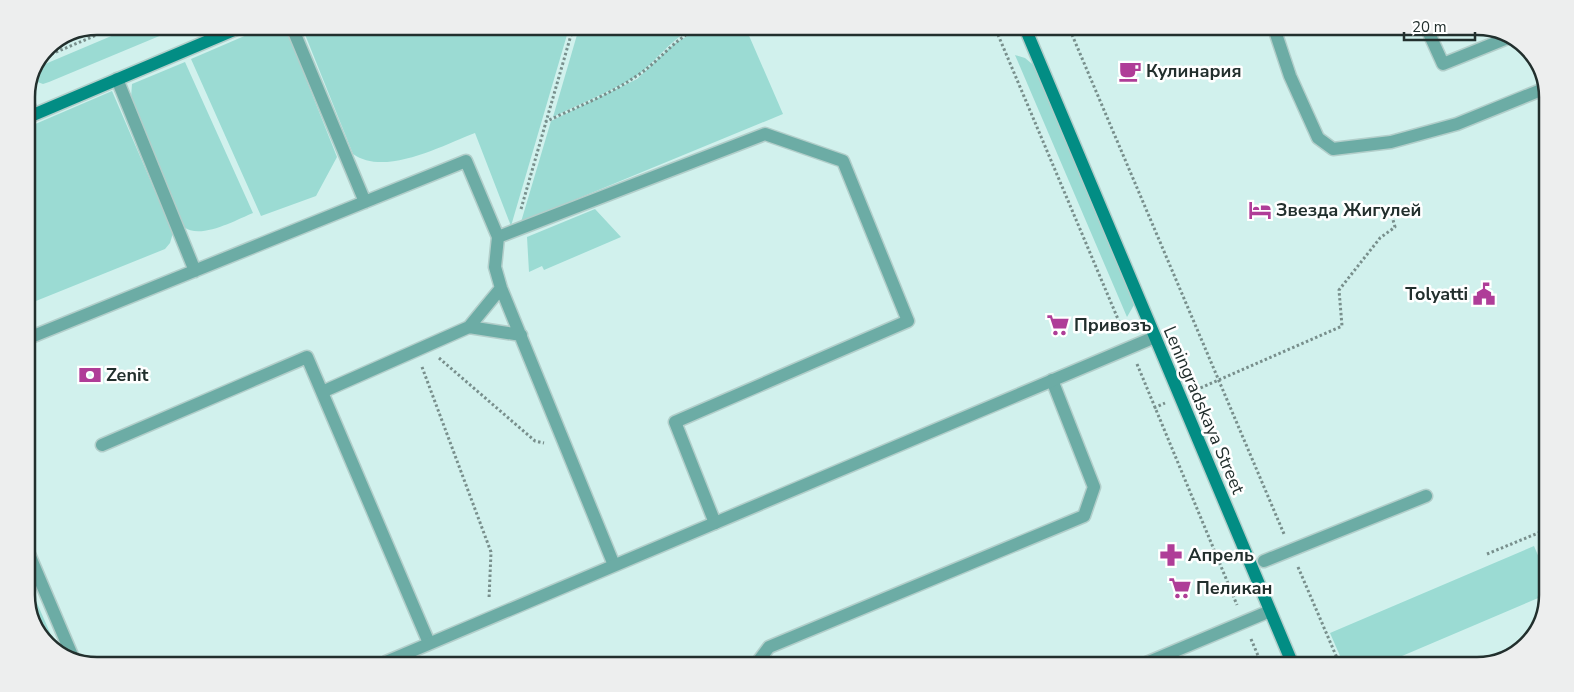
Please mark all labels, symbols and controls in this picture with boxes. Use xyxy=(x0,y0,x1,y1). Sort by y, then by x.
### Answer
scale bar xyxy=(1404,10,1475,42)
text: 20 m xyxy=(1412,17,1447,37)
cafe icon: Кулинария xyxy=(1117,58,1143,84)
place label: Кулинария xyxy=(1146,59,1242,83)
hotel icon: Звезда Жигулей xyxy=(1247,197,1273,223)
place label: Звезда Жигулей xyxy=(1276,198,1421,222)
public building icon: Tolyatti xyxy=(1471,281,1497,307)
place label: Tolyatti xyxy=(1405,282,1468,306)
supermarket icon: Привозъ xyxy=(1045,312,1071,338)
place label: Привозъ xyxy=(1074,313,1152,337)
street label: Leningradskaya Street xyxy=(1158,322,1251,498)
bank icon: Zenit xyxy=(77,362,103,388)
place label: Zenit xyxy=(106,363,148,387)
pharmacy icon: Апрель xyxy=(1158,542,1184,568)
place label: Апрель xyxy=(1188,543,1254,567)
supermarket icon: Пеликан xyxy=(1167,575,1193,601)
place label: Пеликан xyxy=(1196,576,1273,600)

